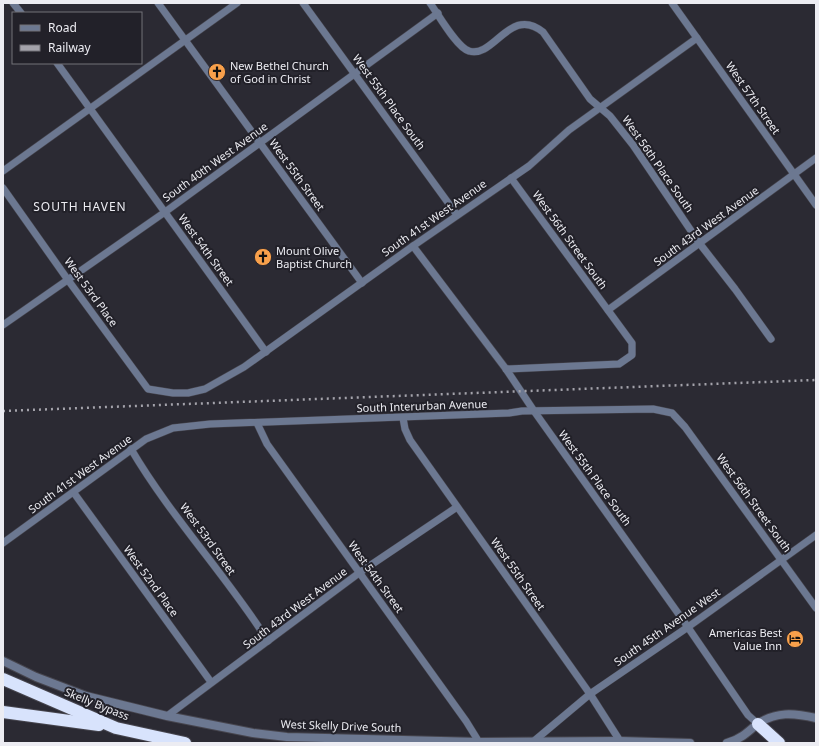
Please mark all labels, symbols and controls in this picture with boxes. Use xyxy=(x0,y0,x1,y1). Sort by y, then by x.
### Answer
legend xyxy=(12,12,142,64)
text: Road xyxy=(48,19,77,36)
text: Railway xyxy=(48,39,92,56)
street label: West 55th Place South xyxy=(350,51,429,153)
place label: New Bethel Church of God in Christ xyxy=(230,58,329,86)
street label: West 57th Street xyxy=(723,58,784,137)
church icon: New Bethel Church of God in Christ xyxy=(207,62,227,82)
street label: West 56th Place South xyxy=(619,112,697,215)
street label: South 40th West Avenue xyxy=(159,118,270,205)
street label: West 55th Street xyxy=(266,136,329,214)
street label: South 41st West Avenue xyxy=(378,176,489,260)
street label: South 43rd West Avenue xyxy=(650,182,761,269)
street label: West 56th Street South xyxy=(530,187,611,292)
district label: SOUTH HAVEN xyxy=(33,198,127,215)
street label: West 54th Street xyxy=(175,211,238,289)
place label: Mount Olive Baptist Church xyxy=(276,243,352,271)
church icon: Mount Olive Baptist Church xyxy=(253,247,273,267)
street label: West 53rd Place xyxy=(61,254,122,329)
street label: South Interurban Avenue xyxy=(356,396,488,415)
street label: West 55th Place South xyxy=(556,427,635,529)
street label: South 41st West Avenue xyxy=(25,431,135,516)
street label: West 56th Street South xyxy=(714,450,795,555)
street label: West 53rd Street xyxy=(177,500,240,578)
street label: West 55th Street xyxy=(488,534,549,613)
street label: West 54th Street xyxy=(345,538,408,616)
street label: West 52nd Place xyxy=(121,542,182,619)
street label: South 43rd West Avenue xyxy=(240,564,350,652)
street label: South 45th Avenue West xyxy=(611,584,723,669)
place label: Americas Best Value Inn xyxy=(709,625,782,653)
hotel icon: Americas Best Value Inn xyxy=(785,629,805,649)
street label: Skelly Bypass xyxy=(63,684,132,723)
street label: West Skelly Drive South xyxy=(280,716,402,735)

